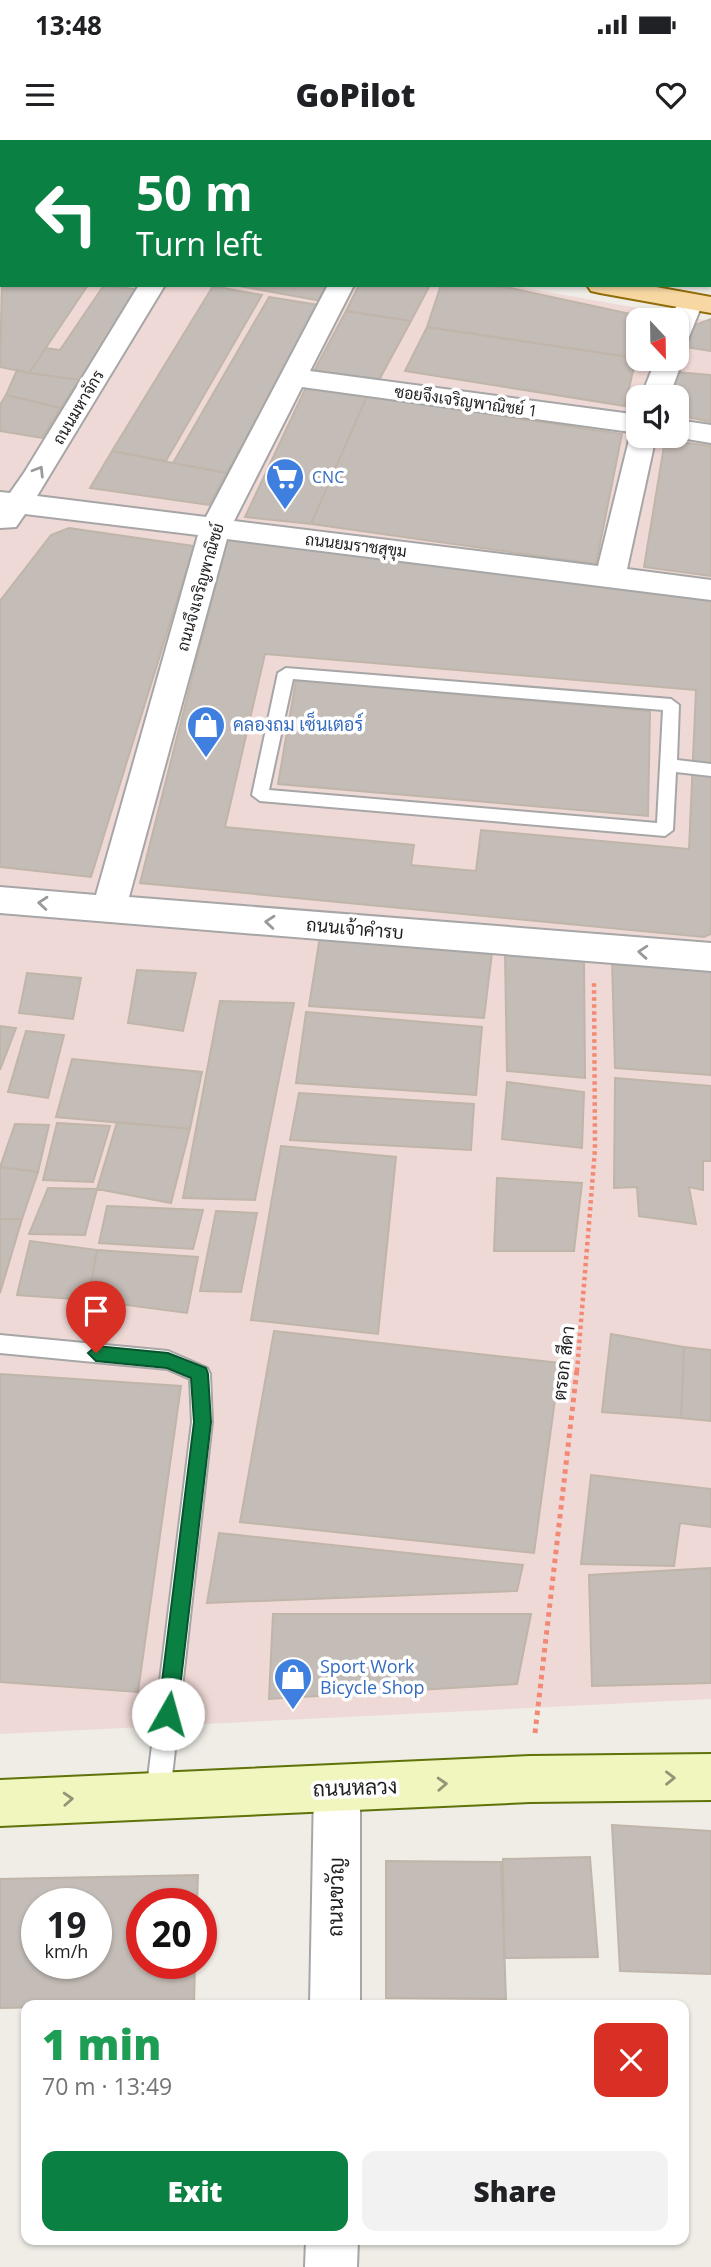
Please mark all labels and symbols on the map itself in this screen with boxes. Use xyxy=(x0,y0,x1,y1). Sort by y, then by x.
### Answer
north arrow xyxy=(626,308,690,371)
street label: ถนนมหาจักร xyxy=(47,365,109,448)
street label: ซอยจึงเจริญพาณิชย์ 1 xyxy=(393,379,539,422)
supermarket icon: CNC xyxy=(264,456,306,511)
one-way arrow xyxy=(30,466,43,479)
place label: CNC xyxy=(312,466,344,488)
street label: ถนนจึงเจริญพาณิชย์ xyxy=(170,520,229,654)
street label: ถนนยมราชสุขุม xyxy=(304,528,408,563)
shop icon: คลองถม เซ็นเตอร์ xyxy=(185,704,227,759)
place label: คลองถม เซ็นเตอร์ xyxy=(233,711,363,736)
one-way arrow xyxy=(37,896,48,911)
street label: ถนนเจ้าคำรบ xyxy=(305,912,405,944)
one-way arrow xyxy=(264,915,275,930)
one-way arrow xyxy=(637,945,648,960)
pin xyxy=(66,1281,126,1353)
street label: ตรอก สีดา xyxy=(547,1324,579,1402)
place label: Sport Work Bicycle Shop xyxy=(320,1654,425,1699)
shop icon: Sport Work Bicycle Shop xyxy=(272,1656,314,1711)
position arrow xyxy=(131,1677,205,1751)
one-way arrow xyxy=(665,1770,675,1786)
street label: ถนนหลวง xyxy=(312,1772,398,1802)
one-way arrow xyxy=(437,1776,448,1791)
one-way arrow xyxy=(63,1792,74,1807)
street label: ถนนขวัญ xyxy=(320,1857,350,1937)
speed limit sign: 20 xyxy=(126,1888,217,1979)

